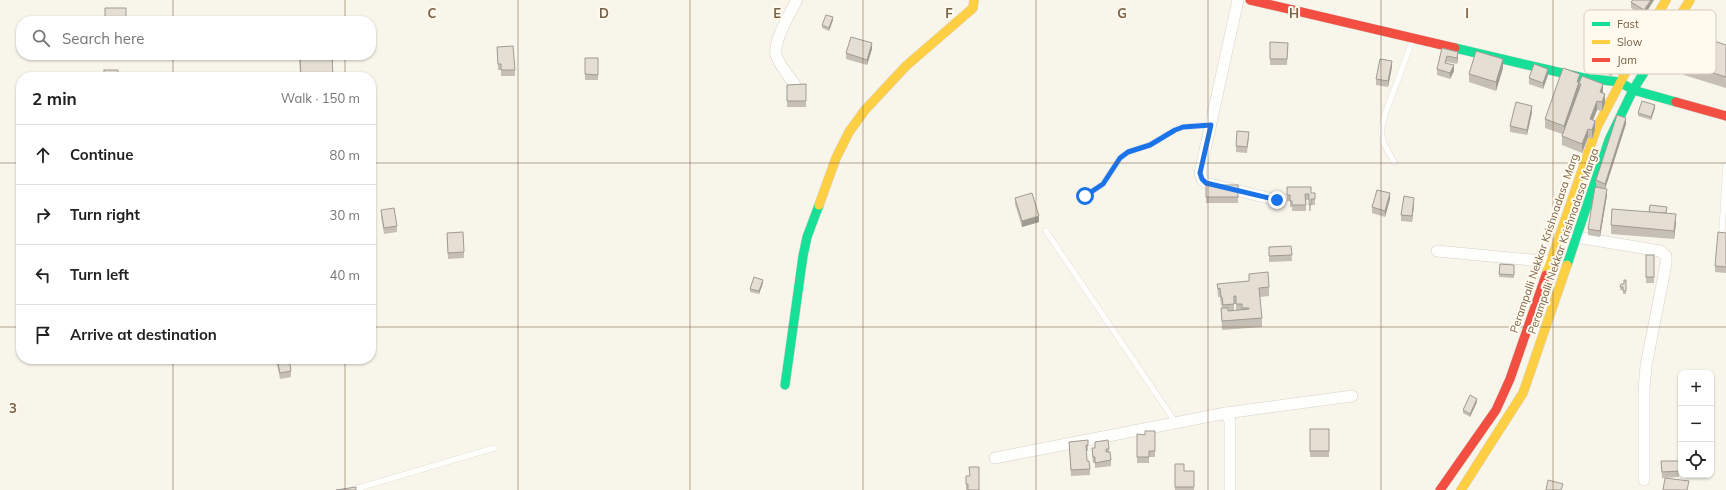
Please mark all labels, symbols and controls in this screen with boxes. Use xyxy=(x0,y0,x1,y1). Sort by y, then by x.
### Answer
text: C xyxy=(428,5,437,21)
text: D xyxy=(599,5,609,21)
text: E xyxy=(773,5,781,21)
text: F xyxy=(945,5,953,21)
text: G xyxy=(1117,5,1127,21)
text: H xyxy=(1289,5,1299,21)
text: I xyxy=(1465,5,1469,21)
legend xyxy=(1584,10,1716,74)
search box xyxy=(16,16,376,60)
text: Fast xyxy=(1617,17,1639,31)
icon: search xyxy=(30,27,52,49)
text: Search here xyxy=(62,29,144,48)
text: Slow xyxy=(1617,35,1643,49)
text: Jam xyxy=(1617,53,1637,67)
text: 2 min xyxy=(32,88,77,109)
text: Walk · 150 m xyxy=(281,90,360,106)
icon: ahead xyxy=(32,144,54,166)
text: Continue xyxy=(70,145,133,164)
street label: Perampalli Nekkar Krishnadasa Marga xyxy=(1525,146,1601,336)
text: 80 m xyxy=(330,147,360,163)
street label: Perampalli Nekkar Krishnadasa Marg xyxy=(1507,151,1581,335)
route start xyxy=(1076,187,1094,205)
route end xyxy=(1268,191,1286,209)
icon: right xyxy=(32,204,54,226)
text: Turn right xyxy=(70,205,140,224)
text: 30 m xyxy=(330,207,360,223)
icon: left xyxy=(32,264,54,286)
text: Turn left xyxy=(70,265,129,284)
text: 40 m xyxy=(330,267,360,283)
icon: arrive xyxy=(32,324,54,346)
text: Arrive at destination xyxy=(70,325,217,344)
map controls xyxy=(1678,370,1714,478)
button: + xyxy=(1678,370,1714,406)
text: 3 xyxy=(9,400,17,416)
button: − xyxy=(1678,406,1714,442)
button: locate xyxy=(1678,442,1714,478)

